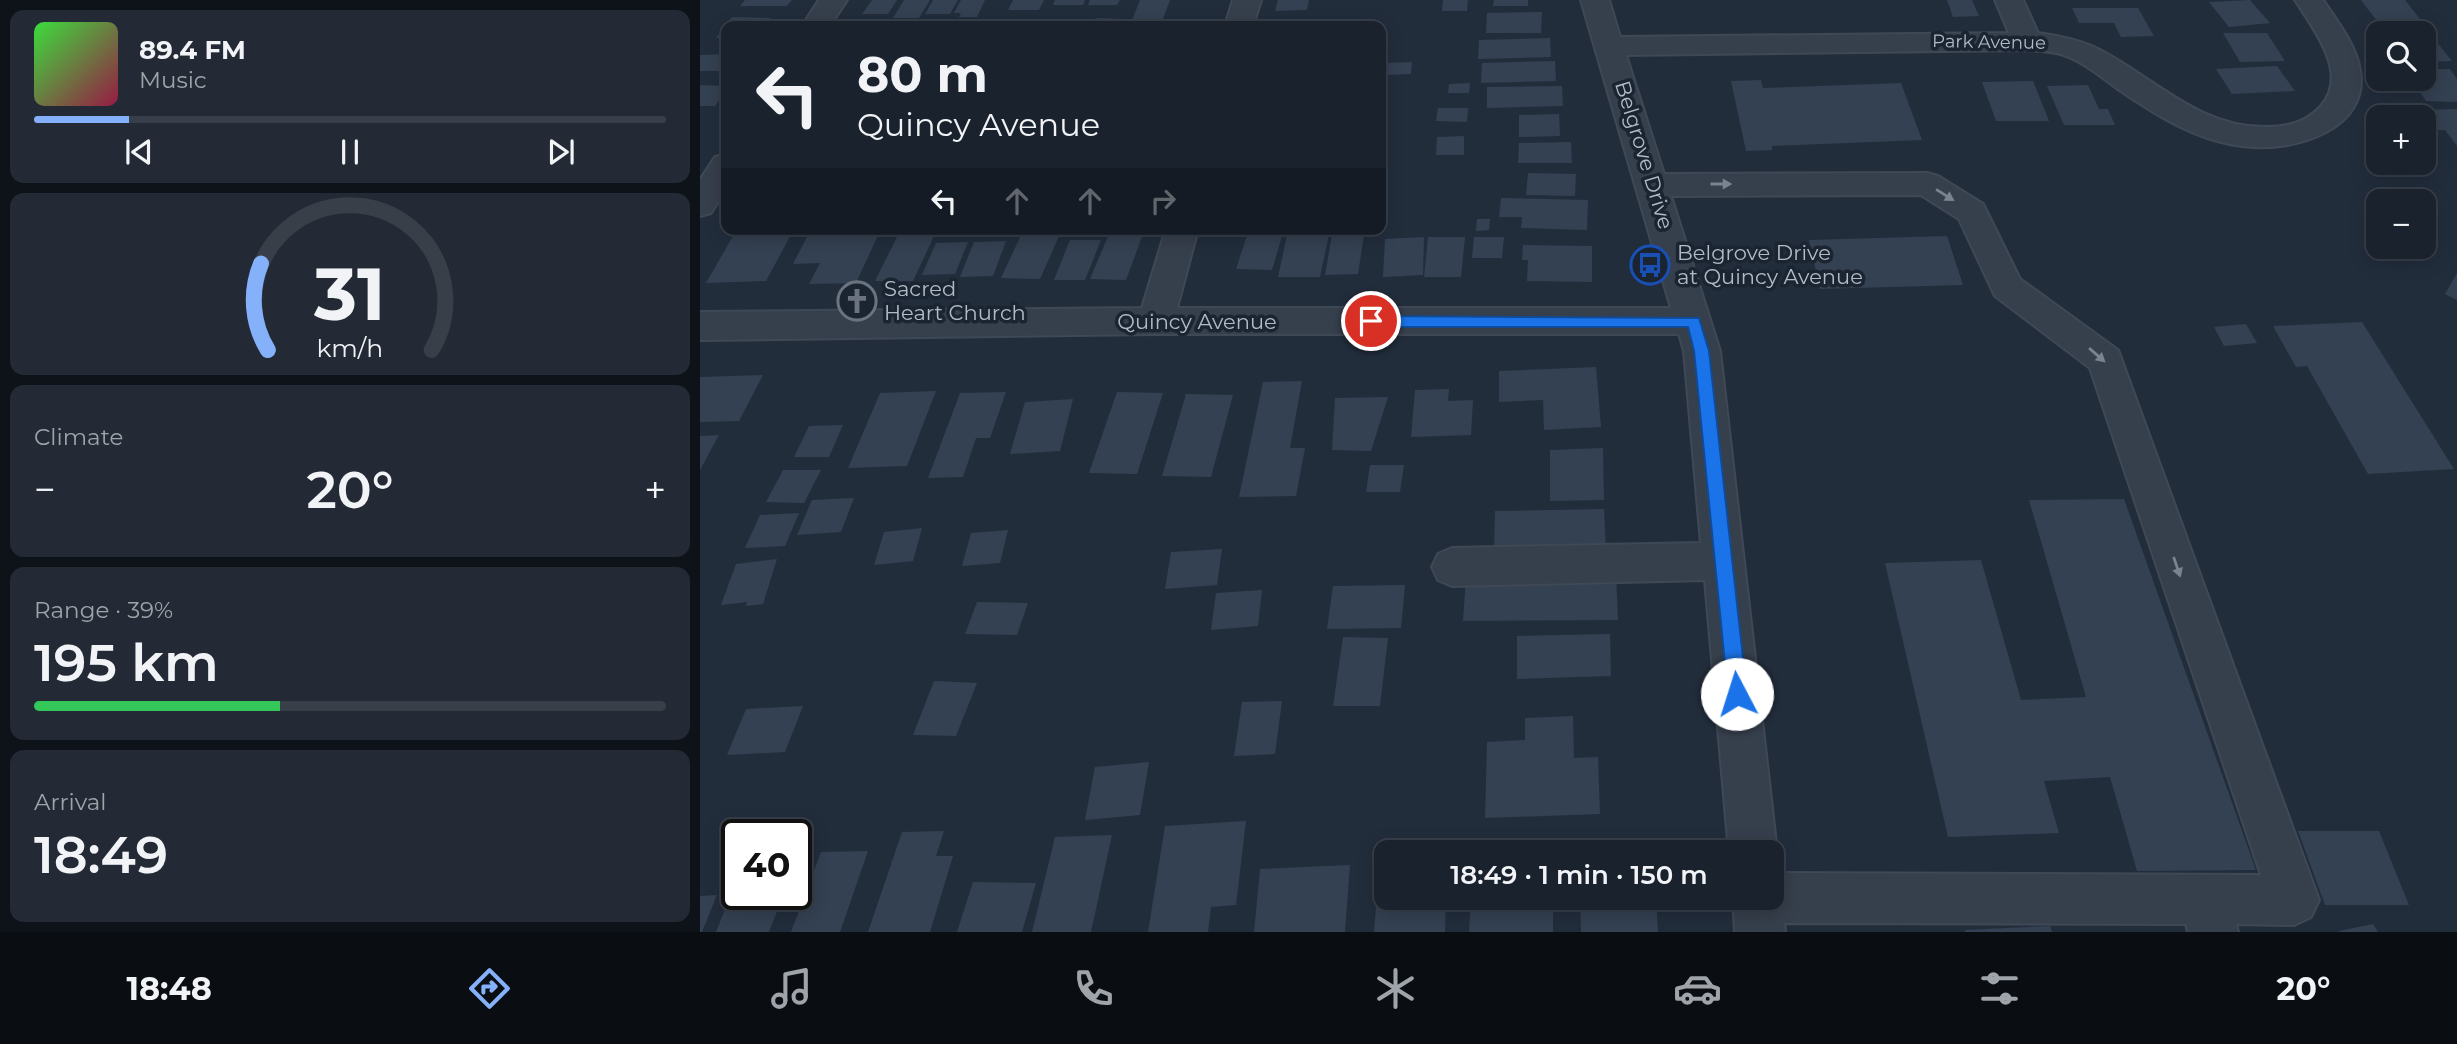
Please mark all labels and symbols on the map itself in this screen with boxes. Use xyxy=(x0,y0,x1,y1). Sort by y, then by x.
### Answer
street label: Park Avenue xyxy=(1932,30,2046,54)
street label: Belgrove Drive xyxy=(1610,78,1679,232)
one-way arrow xyxy=(1710,178,1732,190)
one-way arrow xyxy=(1936,189,1955,202)
place label: Belgrove Drive at Quincy Avenue xyxy=(1677,240,1863,289)
bus stop icon: Belgrove Drive at Quincy Avenue xyxy=(1629,244,1671,286)
place label: Sacred Heart Church xyxy=(884,276,1026,325)
church icon: Sacred Heart Church xyxy=(836,280,878,322)
pin xyxy=(1341,291,1401,351)
street label: Quincy Avenue xyxy=(1117,309,1277,334)
one-way arrow xyxy=(2088,348,2106,363)
one-way arrow xyxy=(2172,556,2183,577)
position arrow xyxy=(1700,657,1774,731)
speed limit sign: 40 xyxy=(721,819,812,910)

